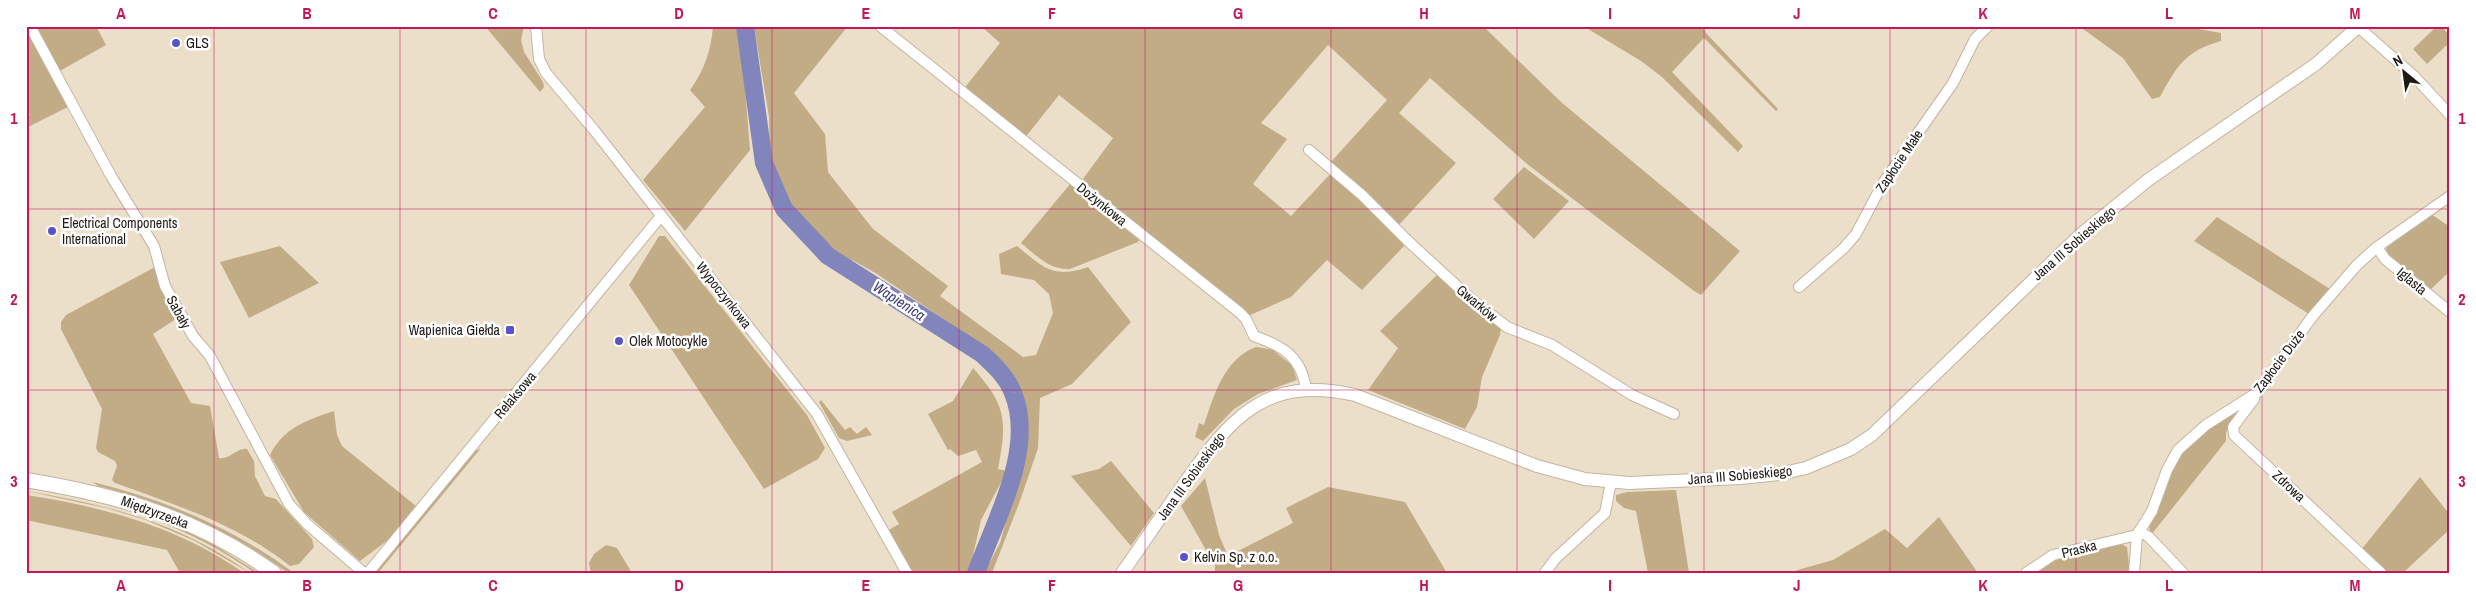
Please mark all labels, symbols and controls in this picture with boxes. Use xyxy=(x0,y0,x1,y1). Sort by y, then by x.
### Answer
text: A xyxy=(116,2,126,24)
text: B xyxy=(302,2,312,24)
text: C xyxy=(488,2,498,24)
text: D xyxy=(674,2,684,24)
text: E xyxy=(862,2,871,24)
text: F xyxy=(1048,2,1056,24)
text: G xyxy=(1233,2,1243,24)
text: H xyxy=(1419,2,1429,24)
text: I xyxy=(1608,2,1612,24)
text: J xyxy=(1793,2,1801,24)
text: K xyxy=(1978,2,1988,24)
text: L xyxy=(2165,2,2173,24)
text: M xyxy=(2350,2,2361,24)
place label: GLS xyxy=(186,34,209,52)
marker: GLS xyxy=(170,37,182,49)
north arrow xyxy=(2378,48,2428,98)
text: N xyxy=(2390,51,2406,71)
text: 1 xyxy=(10,107,18,129)
text: 1 xyxy=(2458,107,2466,129)
street label: Zapłocie Małe xyxy=(1871,126,1927,196)
street label: Dożynkowa xyxy=(1073,178,1131,230)
street label: Jana III Sobieskiego xyxy=(2029,202,2119,284)
place label: Electrical Components International xyxy=(62,214,178,248)
marker: Electrical Components International xyxy=(46,225,58,237)
street label: Wypoczynkowa xyxy=(692,258,756,332)
street label: Iglasta xyxy=(2393,263,2431,299)
water label: Wapienica xyxy=(869,276,930,325)
street label: Gwarków xyxy=(1453,281,1502,326)
text: 2 xyxy=(10,288,18,310)
text: 2 xyxy=(2458,288,2466,310)
street label: Sabały xyxy=(163,292,196,332)
place label: Wapienica Giełda xyxy=(409,321,501,339)
marker: Wapienica Giełda xyxy=(504,324,516,336)
street label: Zapłocie Duże xyxy=(2250,326,2308,396)
place label: Olek Motocykle xyxy=(629,332,707,350)
marker: Olek Motocykle xyxy=(613,335,625,347)
street label: Relaksowa xyxy=(490,367,540,422)
street label: Jana III Sobieskiego xyxy=(1153,428,1229,524)
street label: Jana III Sobieskiego xyxy=(1687,461,1793,489)
street label: Zdrowa xyxy=(2269,466,2310,506)
text: 3 xyxy=(10,470,18,492)
text: 3 xyxy=(2458,470,2466,492)
street label: Międzyrzecka xyxy=(119,491,192,533)
street label: Praska xyxy=(2059,536,2099,562)
place label: Kelvin Sp. z o.o. xyxy=(1194,548,1278,566)
marker: Kelvin Sp. z o.o. xyxy=(1178,551,1190,563)
text: A xyxy=(116,574,126,596)
text: B xyxy=(302,574,312,596)
text: C xyxy=(488,574,498,596)
text: D xyxy=(674,574,684,596)
text: E xyxy=(862,574,871,596)
text: F xyxy=(1048,574,1056,596)
text: G xyxy=(1233,574,1243,596)
text: H xyxy=(1419,574,1429,596)
text: I xyxy=(1608,574,1612,596)
text: J xyxy=(1793,574,1801,596)
text: K xyxy=(1978,574,1988,596)
text: L xyxy=(2165,574,2173,596)
text: M xyxy=(2350,574,2361,596)

